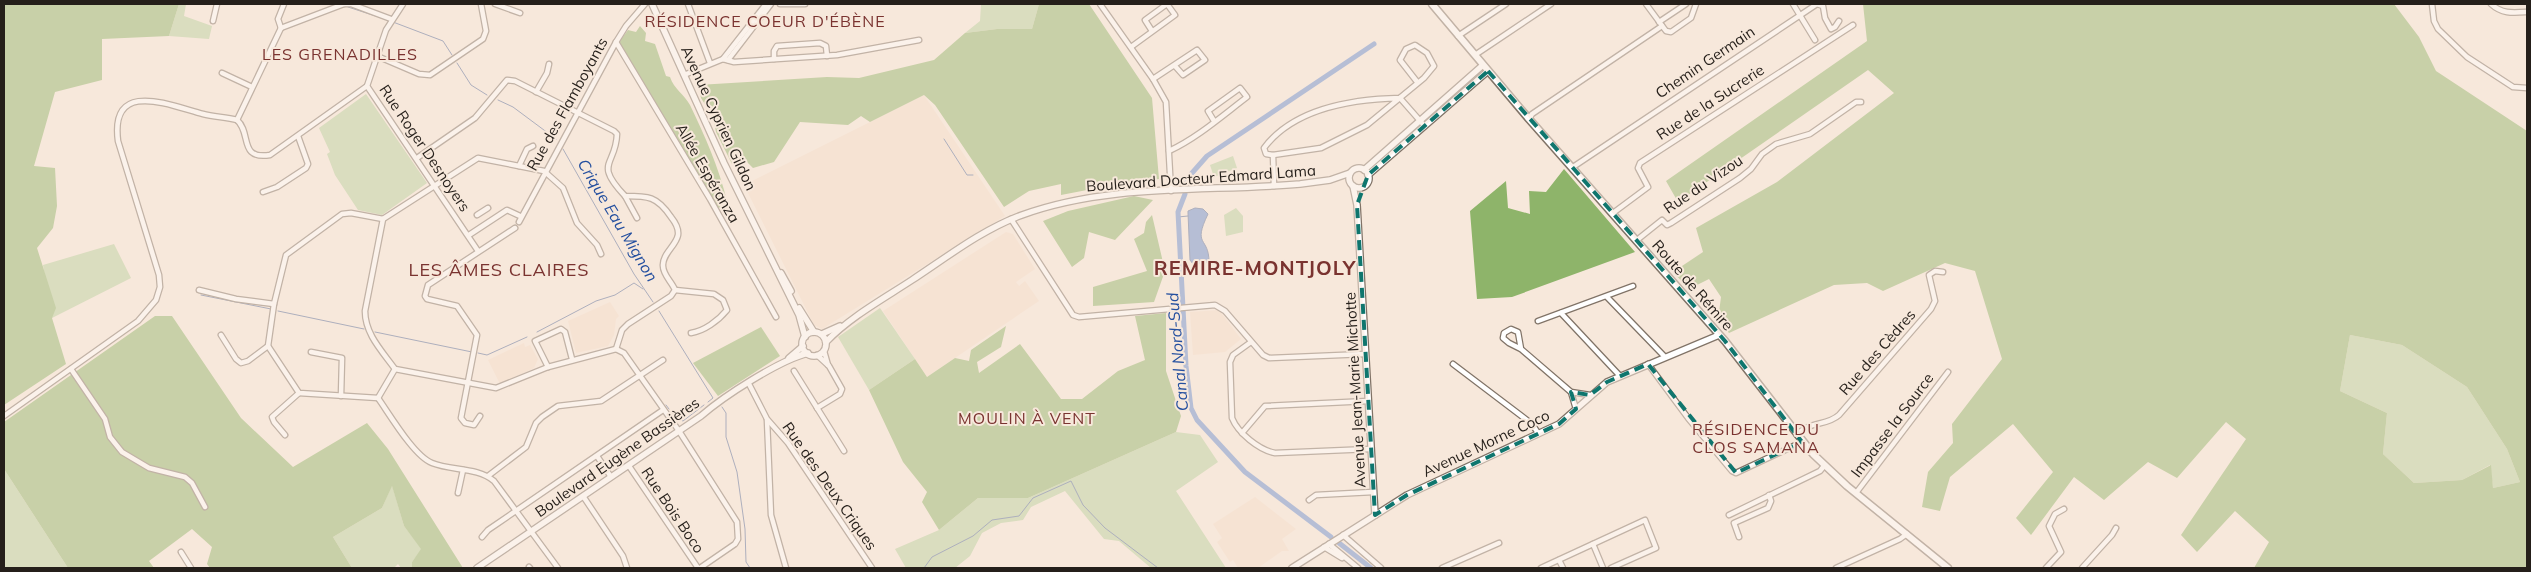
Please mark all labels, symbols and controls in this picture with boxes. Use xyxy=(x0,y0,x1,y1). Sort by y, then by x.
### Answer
district label: RÉSIDENCE COEUR D'ÉBÈNE xyxy=(644,11,886,31)
street label: Chemin Germain xyxy=(1652,22,1758,102)
street label: Rue des Flamboyants xyxy=(522,34,612,174)
street label: Avenue Cyprien Gildon xyxy=(677,43,761,193)
district label: LES GRENADILLES xyxy=(262,44,418,64)
street label: Rue de la Sucrerie xyxy=(1653,60,1767,144)
street label: Rue Roger Desnoyers xyxy=(375,81,475,215)
street label: Allée Espéranza xyxy=(672,120,744,226)
street label: Rue du Vizou xyxy=(1660,151,1746,217)
water label: Crique Eau Mignon xyxy=(573,155,663,285)
street label: Boulevard Docteur Edmard Lama xyxy=(1086,160,1316,196)
street label: Route de Rémire xyxy=(1648,236,1738,334)
district label: REMIRE-MONTJOLY xyxy=(1154,255,1357,280)
district label: LES ÂMES CLAIRES xyxy=(409,258,589,281)
water label: Canal Nord-Sud xyxy=(1162,291,1192,412)
street label: Avenue Jean-Marie Michotte xyxy=(1340,292,1370,488)
street label: Rue des Cèdres xyxy=(1835,305,1919,399)
street label: Impasse la Source xyxy=(1847,369,1937,481)
street label: Boulevard Eugène Bassières xyxy=(531,393,703,521)
street label: Avenue Morne Coco xyxy=(1419,405,1553,481)
district label: MOULIN À VENT xyxy=(958,408,1096,428)
street label: Rue des Deux Criques xyxy=(779,418,881,554)
district label: RÉSIDENCE DU CLOS SAMANA xyxy=(1692,419,1820,457)
street label: Rue Bois Boco xyxy=(637,463,709,557)

